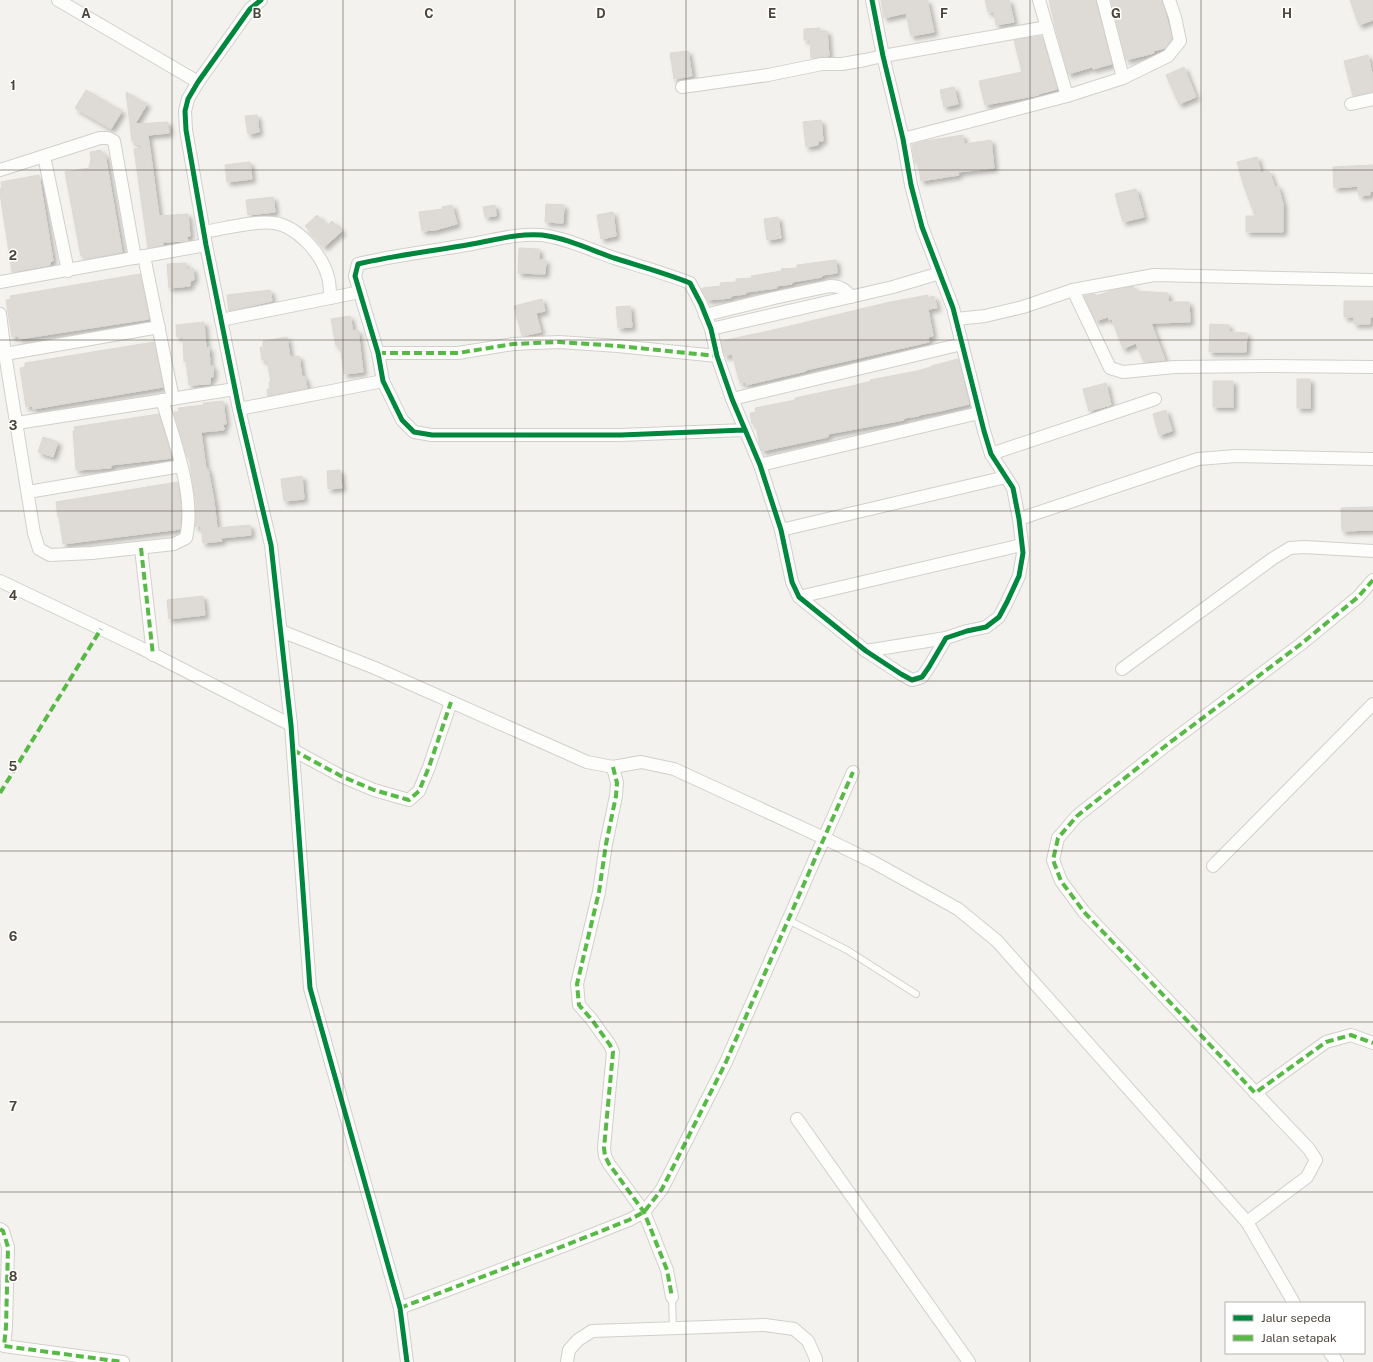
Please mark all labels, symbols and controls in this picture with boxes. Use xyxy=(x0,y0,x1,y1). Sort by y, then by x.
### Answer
text: A xyxy=(81,6,91,21)
text: B xyxy=(253,6,262,21)
text: C xyxy=(424,6,434,21)
text: D xyxy=(596,6,606,21)
text: E xyxy=(768,6,776,21)
text: F xyxy=(940,6,948,21)
text: G xyxy=(1111,6,1121,21)
text: H xyxy=(1282,6,1292,21)
text: 1 xyxy=(10,78,16,93)
text: 2 xyxy=(9,248,17,263)
text: 3 xyxy=(9,418,18,433)
text: 4 xyxy=(9,588,18,603)
text: 5 xyxy=(9,759,18,774)
text: 6 xyxy=(9,929,18,944)
text: 7 xyxy=(9,1099,17,1114)
text: 8 xyxy=(9,1269,18,1284)
legend xyxy=(1225,1302,1365,1354)
text: Jalur sepeda xyxy=(1261,1311,1331,1325)
text: Jalan setapak xyxy=(1261,1331,1337,1345)

